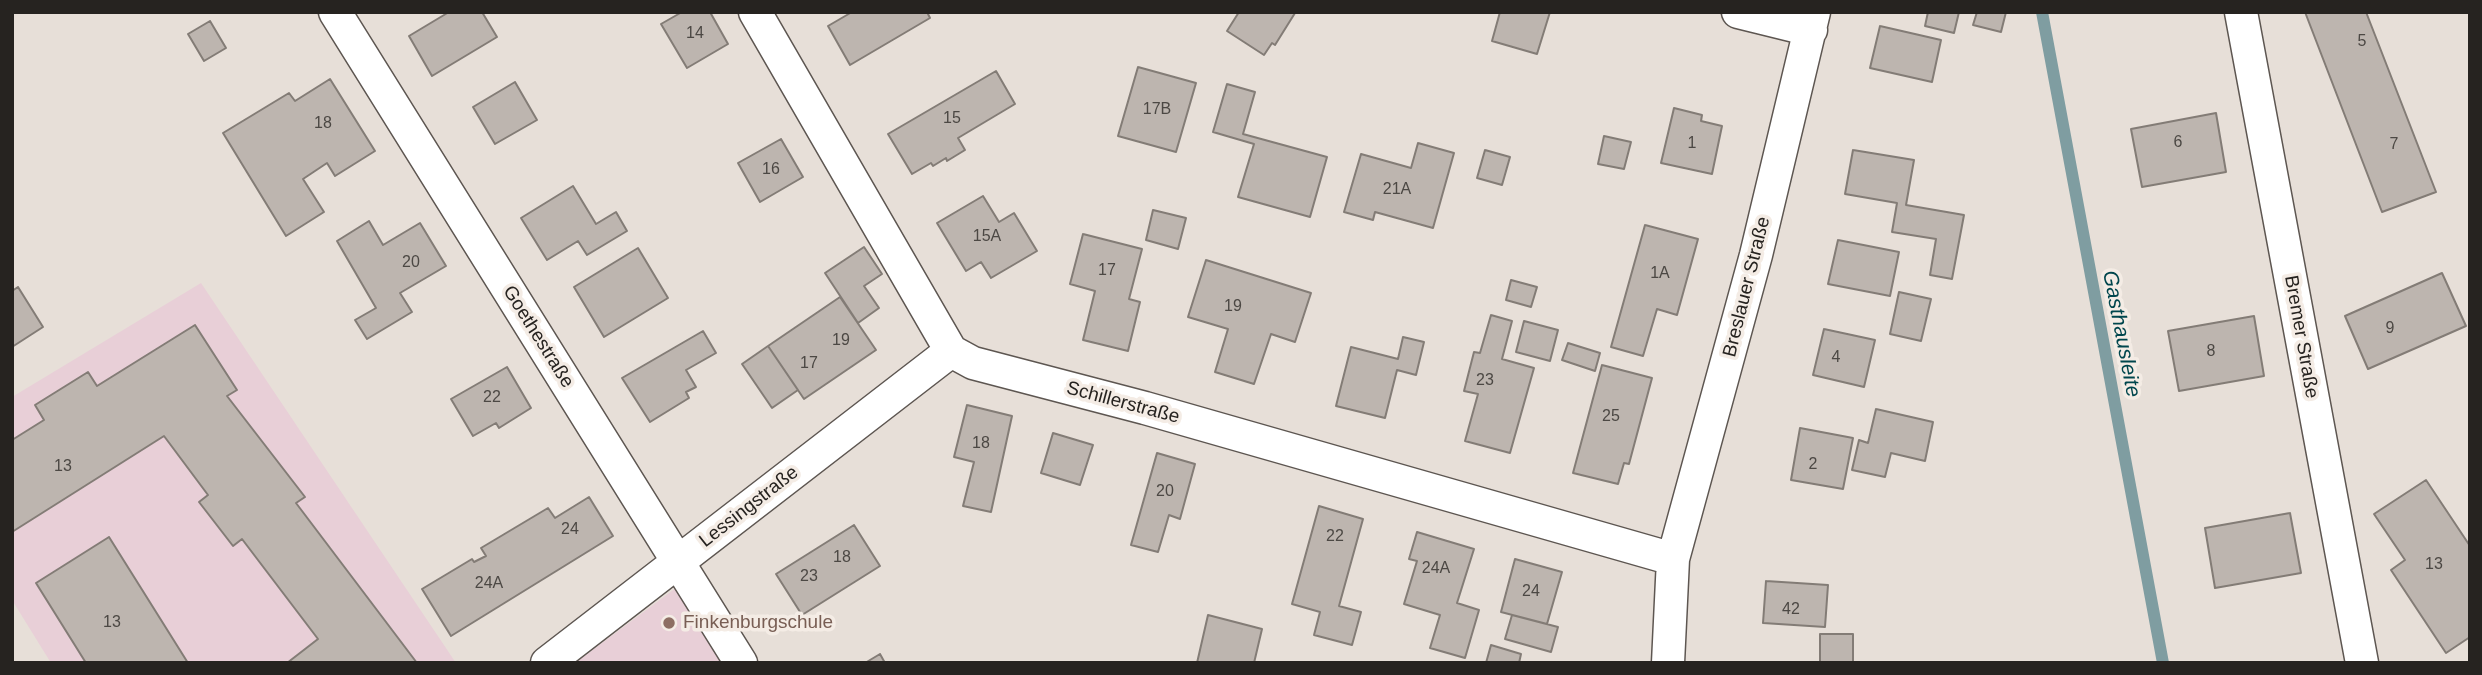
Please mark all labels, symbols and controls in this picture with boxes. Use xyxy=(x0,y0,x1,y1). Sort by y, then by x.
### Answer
house number: 14 xyxy=(686,24,704,44)
house number: 5 xyxy=(2358,32,2366,52)
house number: 17B xyxy=(1143,100,1171,120)
house number: 15 xyxy=(943,109,961,129)
house number: 18 xyxy=(314,114,332,134)
house number: 6 xyxy=(2174,133,2182,153)
house number: 1 xyxy=(1688,134,1696,154)
house number: 7 xyxy=(2390,135,2398,155)
house number: 16 xyxy=(762,160,780,180)
house number: 21A xyxy=(1383,180,1411,200)
street label: Breslauer Straße xyxy=(1719,215,1775,359)
house number: 15A xyxy=(973,227,1001,247)
house number: 20 xyxy=(402,253,420,273)
house number: 17 xyxy=(1098,261,1116,281)
house number: 1A xyxy=(1650,264,1670,284)
water label: Gasthausleite xyxy=(2096,269,2146,399)
street label: Bremer Straße xyxy=(2279,274,2323,400)
street label: Goethestraße xyxy=(498,282,578,392)
house number: 19 xyxy=(1224,297,1242,317)
house number: 9 xyxy=(2386,319,2394,339)
house number: 19 xyxy=(832,331,850,351)
house number: 8 xyxy=(2207,342,2215,362)
house number: 4 xyxy=(1832,348,1840,368)
house number: 17 xyxy=(800,354,818,374)
house number: 23 xyxy=(1476,371,1494,391)
street label: Schillerstraße xyxy=(1064,377,1182,429)
house number: 22 xyxy=(483,388,501,408)
house number: 25 xyxy=(1602,407,1620,427)
house number: 18 xyxy=(972,434,990,454)
house number: 2 xyxy=(1809,455,1817,475)
house number: 13 xyxy=(54,457,72,477)
street label: Lessingstraße xyxy=(695,461,803,553)
house number: 20 xyxy=(1156,482,1174,502)
house number: 24 xyxy=(561,520,579,540)
house number: 22 xyxy=(1326,527,1344,547)
house number: 18 xyxy=(833,548,851,568)
house number: 13 xyxy=(2425,555,2443,575)
house number: 24A xyxy=(1422,559,1450,579)
house number: 23 xyxy=(800,567,818,587)
house number: 24A xyxy=(475,574,503,594)
house number: 24 xyxy=(1522,582,1540,602)
house number: 42 xyxy=(1782,600,1800,620)
place label: Finkenburgschule xyxy=(683,612,833,634)
house number: 13 xyxy=(103,613,121,633)
marker: Finkenburgschule xyxy=(661,615,677,631)

